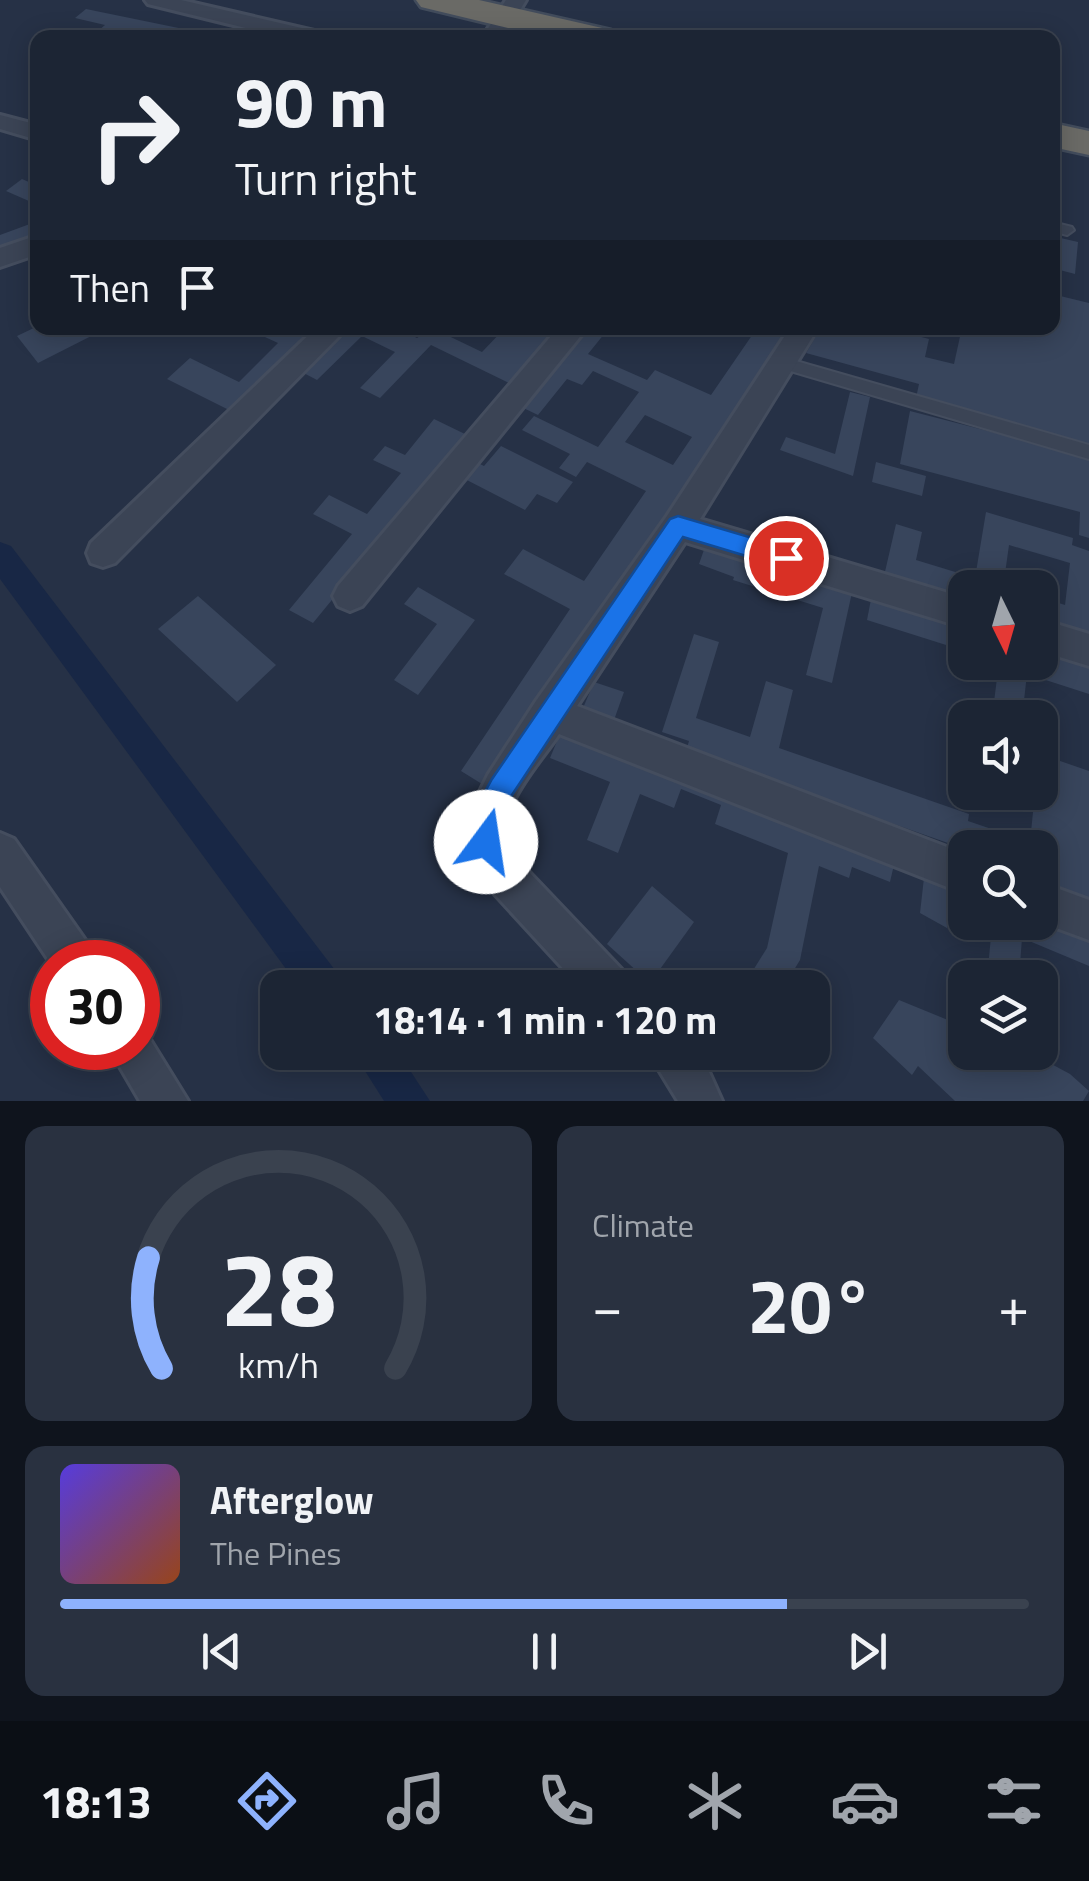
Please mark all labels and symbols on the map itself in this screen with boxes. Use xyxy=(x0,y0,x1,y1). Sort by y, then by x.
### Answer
pin xyxy=(744,516,829,601)
north arrow xyxy=(948,570,1058,680)
position arrow xyxy=(434,790,538,894)
speed limit sign: 30 xyxy=(30,940,160,1070)

